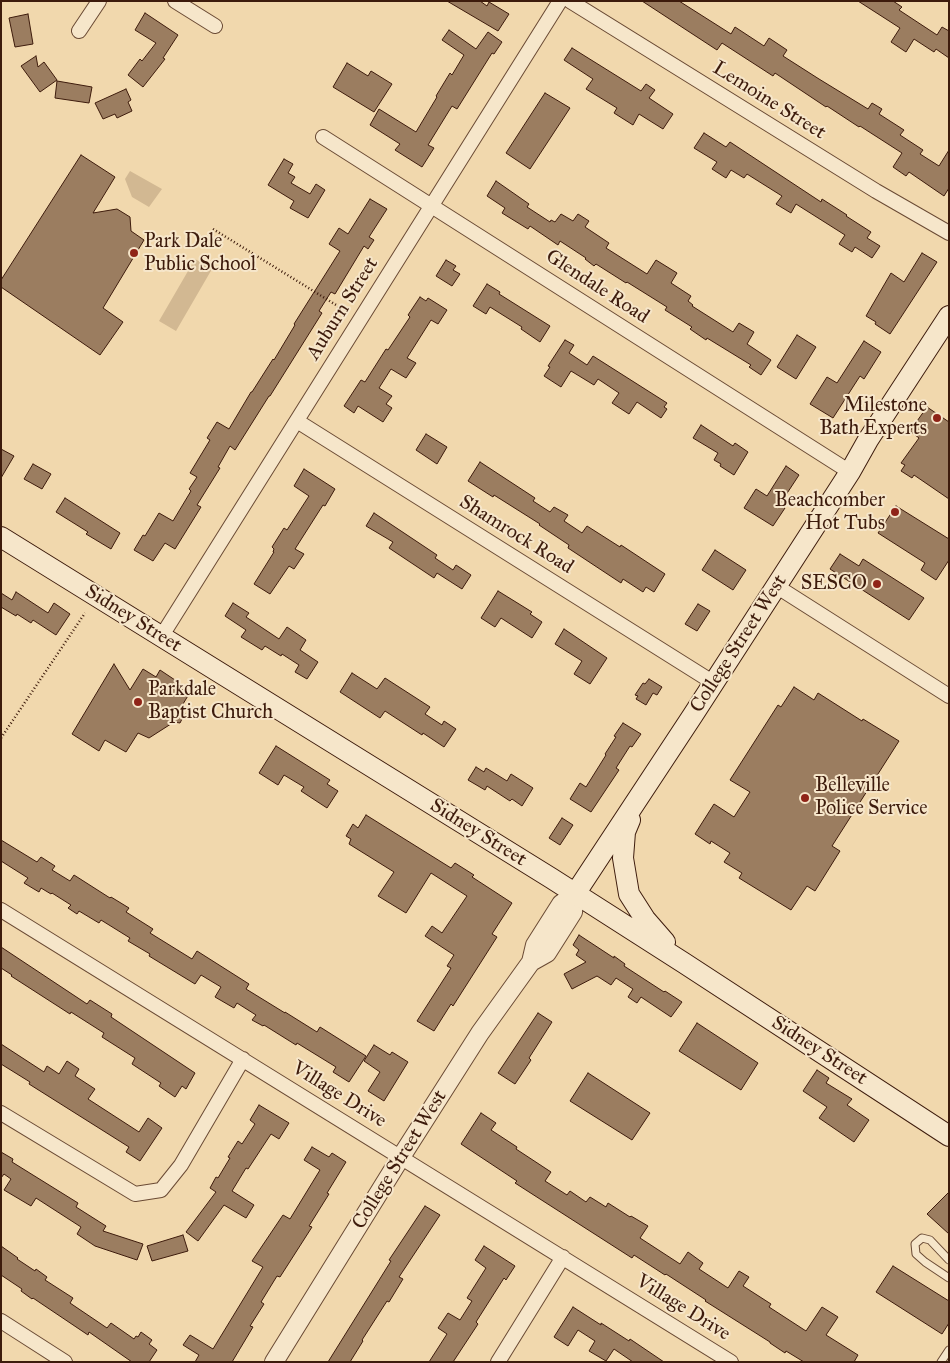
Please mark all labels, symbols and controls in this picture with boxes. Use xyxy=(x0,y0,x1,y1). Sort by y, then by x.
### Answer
street label: Lemoine Street xyxy=(708,57,830,145)
place label: Park Dale Public School xyxy=(144,230,256,277)
street label: Glendale Road xyxy=(541,245,653,329)
marker: Park Dale Public School xyxy=(128,247,140,259)
street label: Auburn Street xyxy=(302,253,384,365)
place label: Milestone Bath Experts xyxy=(819,394,927,441)
marker: Milestone Bath Experts xyxy=(931,412,943,424)
place label: Beachcomber Hot Tubs xyxy=(775,489,885,536)
street label: Shamrock Road xyxy=(454,490,578,580)
marker: Beachcomber Hot Tubs xyxy=(889,506,901,518)
street label: College Street West xyxy=(685,570,793,718)
place label: SESCO xyxy=(801,572,867,596)
marker: SESCO xyxy=(871,578,883,590)
street label: Sidney Street xyxy=(80,580,186,658)
place label: Parkdale Baptist Church xyxy=(148,678,273,725)
marker: Parkdale Baptist Church xyxy=(132,696,144,708)
place label: Belleville Police Service xyxy=(815,774,927,821)
marker: Belleville Police Service xyxy=(799,792,811,804)
street label: Sidney Street xyxy=(425,794,531,872)
street label: Sidney Street xyxy=(767,1011,871,1091)
street label: Village Drive xyxy=(287,1057,391,1133)
street label: College Street West xyxy=(348,1086,452,1234)
street label: Village Drive xyxy=(631,1270,735,1346)

